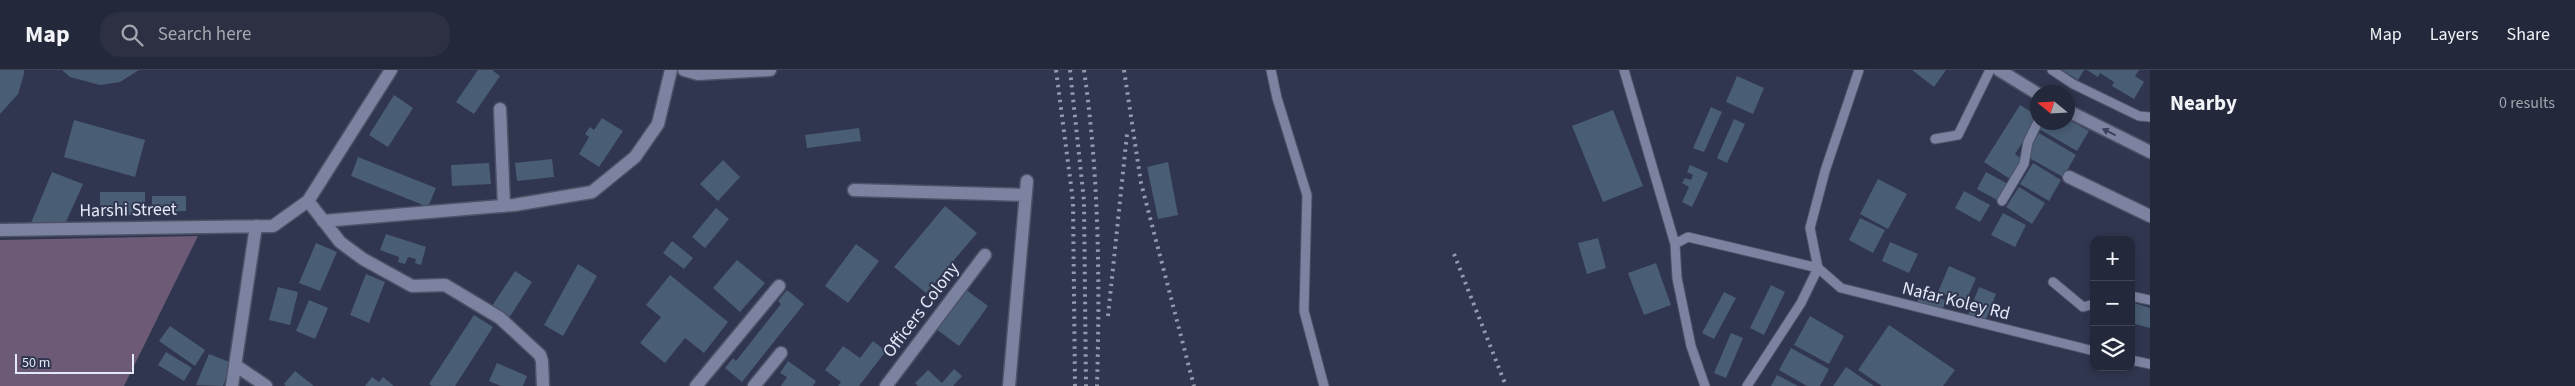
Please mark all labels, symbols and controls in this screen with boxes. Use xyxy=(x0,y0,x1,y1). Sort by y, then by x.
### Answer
search box xyxy=(100,12,450,57)
text: Map xyxy=(25,17,70,52)
icon: search xyxy=(118,21,146,49)
text: Search here xyxy=(158,21,251,48)
text: Map xyxy=(2370,22,2402,47)
text: Layers xyxy=(2430,22,2479,47)
text: Share xyxy=(2507,22,2550,47)
north arrow xyxy=(2030,85,2075,130)
text: Nearby xyxy=(2170,88,2237,118)
text: 0 results xyxy=(2499,92,2555,114)
one-way arrow xyxy=(2101,128,2116,136)
street label: Harshi Street xyxy=(79,197,177,223)
map controls xyxy=(2090,236,2135,371)
button: + xyxy=(2090,236,2135,281)
street label: Officers Colony xyxy=(877,257,965,363)
street label: Nafar Koley Rd xyxy=(1899,276,2013,326)
button: − xyxy=(2090,281,2135,326)
button: layers xyxy=(2090,326,2135,371)
scale bar xyxy=(15,351,134,374)
text: 50 m xyxy=(22,353,50,373)

